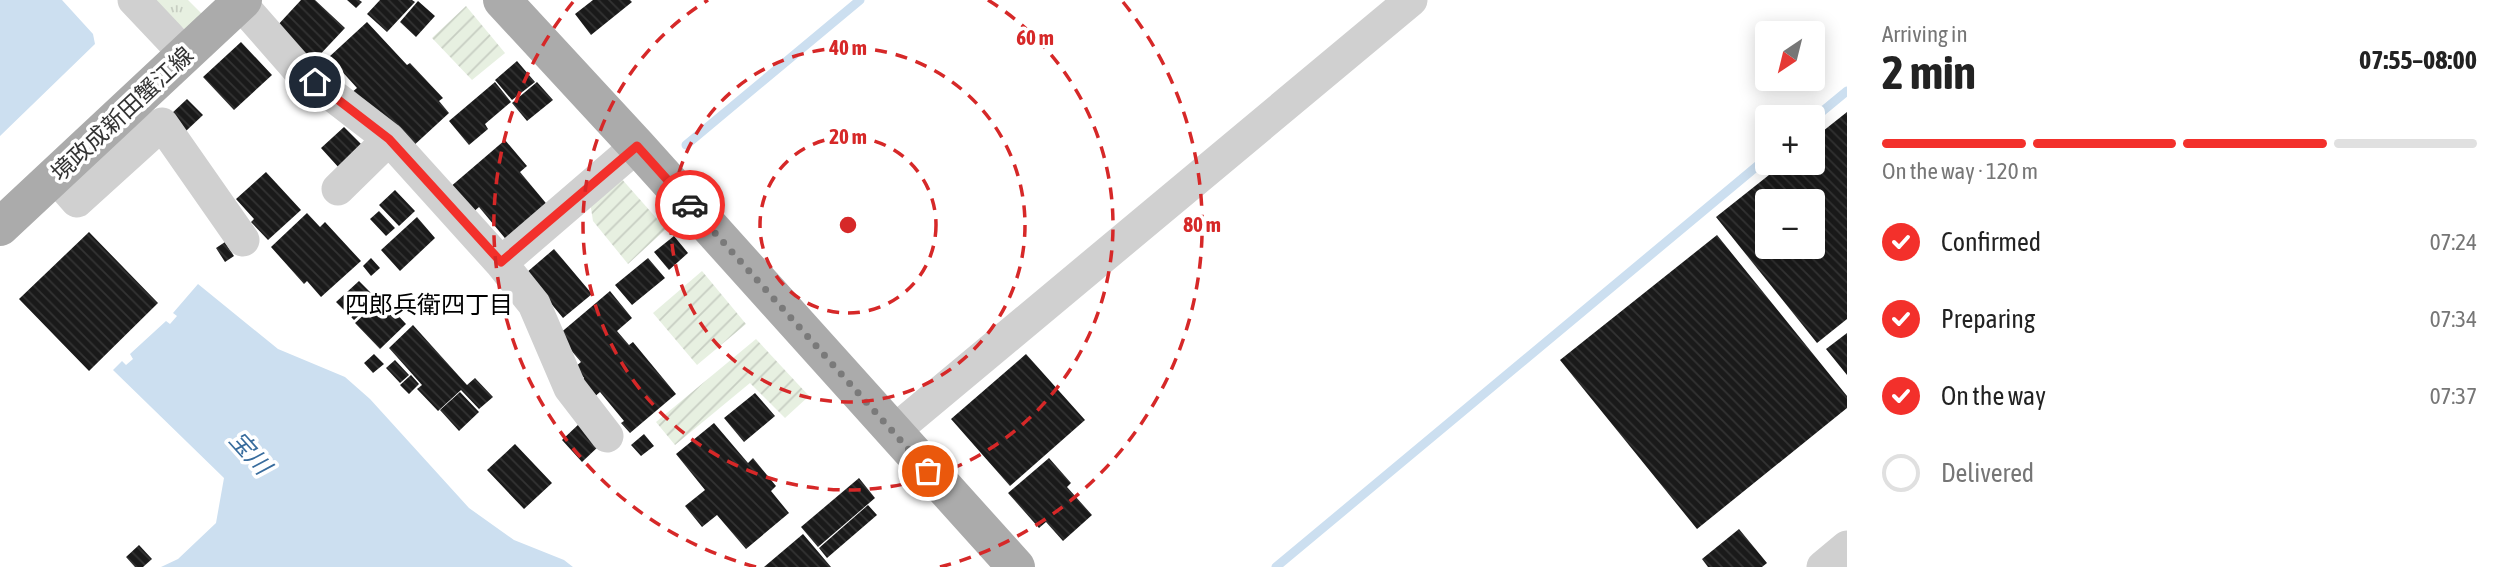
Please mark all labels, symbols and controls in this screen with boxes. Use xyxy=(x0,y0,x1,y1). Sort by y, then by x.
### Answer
north arrow xyxy=(1755,21,1825,91)
map controls xyxy=(1755,21,1825,259)
text: Arriving in xyxy=(1882,21,1968,47)
text: 60 m xyxy=(1016,25,1054,49)
text: 40 m xyxy=(828,35,867,59)
street label: 境政成新田蟹江線 xyxy=(46,42,198,186)
text: 07:55–08:00 xyxy=(2359,45,2477,75)
text: 2 min xyxy=(1882,46,1976,99)
pin xyxy=(285,52,345,112)
icon: home xyxy=(296,63,334,101)
button: + xyxy=(1755,105,1825,175)
text: 20 m xyxy=(829,124,867,148)
text: On the way · 120 m xyxy=(1882,158,2038,184)
courier xyxy=(655,170,725,240)
icon: car xyxy=(671,186,709,224)
button: − xyxy=(1755,189,1825,259)
text: 80 m xyxy=(1183,212,1221,236)
centre of rings xyxy=(836,213,860,237)
icon: check xyxy=(1882,223,1920,261)
text: Confirmed xyxy=(1941,227,2041,257)
text: 07:24 xyxy=(2430,229,2477,255)
district label: 四郎兵衛四丁目 xyxy=(345,291,513,318)
icon: check xyxy=(1882,300,1920,338)
text: Preparing xyxy=(1941,304,2035,334)
text: 07:34 xyxy=(2430,306,2477,332)
icon: check xyxy=(1882,377,1920,415)
text: On the way xyxy=(1941,381,2046,411)
text: 07:37 xyxy=(2430,383,2477,409)
water label: 宝川 xyxy=(224,426,278,482)
pin xyxy=(898,441,958,501)
icon: bag xyxy=(909,452,947,490)
text: Delivered xyxy=(1941,458,2034,488)

